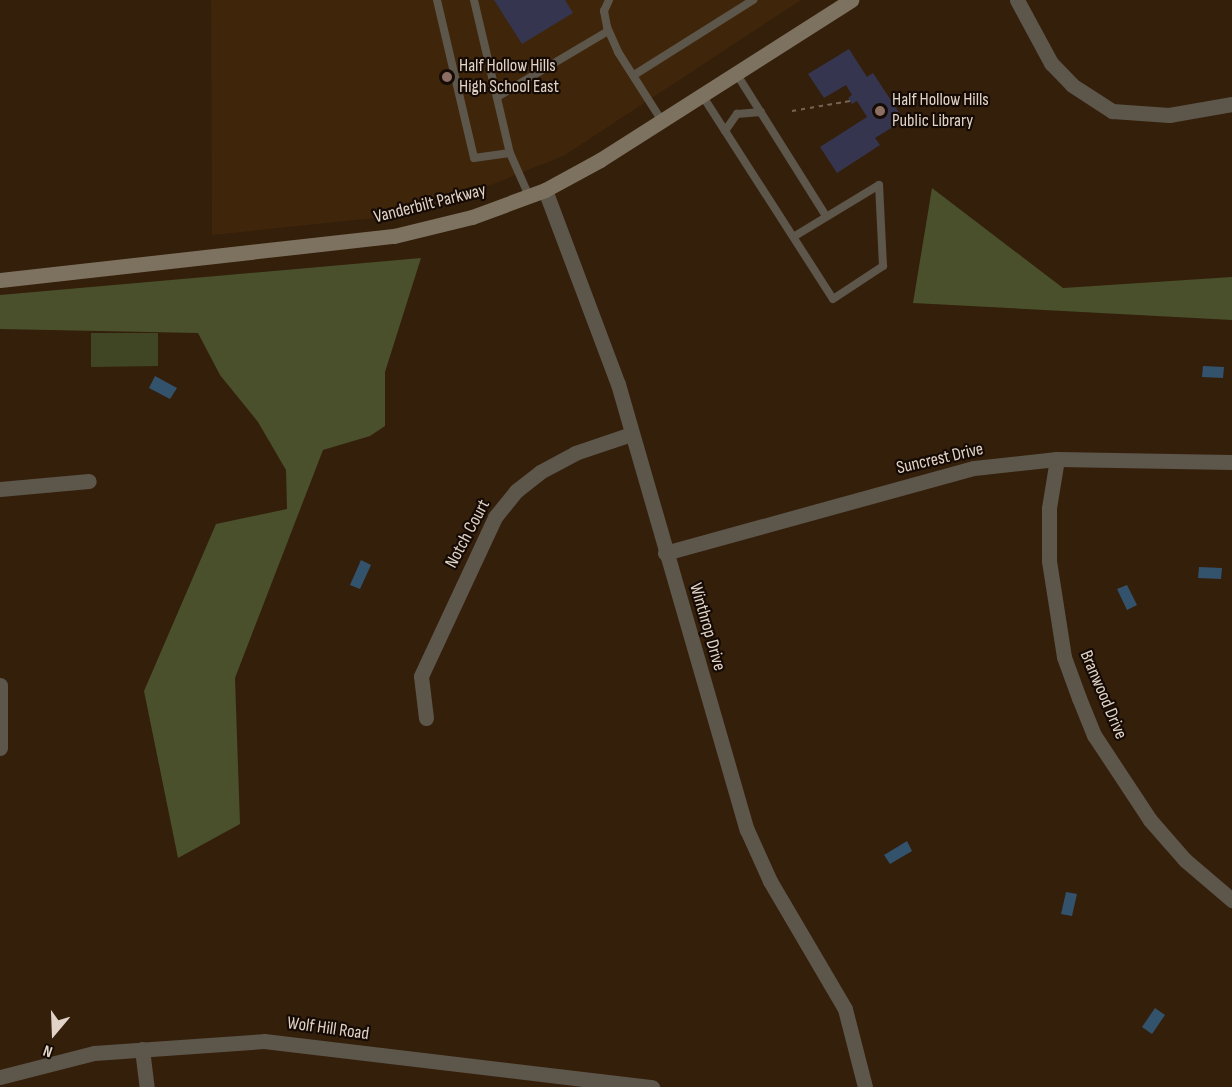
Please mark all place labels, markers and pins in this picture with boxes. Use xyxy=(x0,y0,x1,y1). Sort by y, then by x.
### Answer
place label: Half Hollow Hills High School East xyxy=(459,56,559,98)
marker: Half Hollow Hills High School East xyxy=(440,70,454,84)
place label: Half Hollow Hills Public Library xyxy=(892,90,989,132)
marker: Half Hollow Hills Public Library xyxy=(873,104,887,118)

